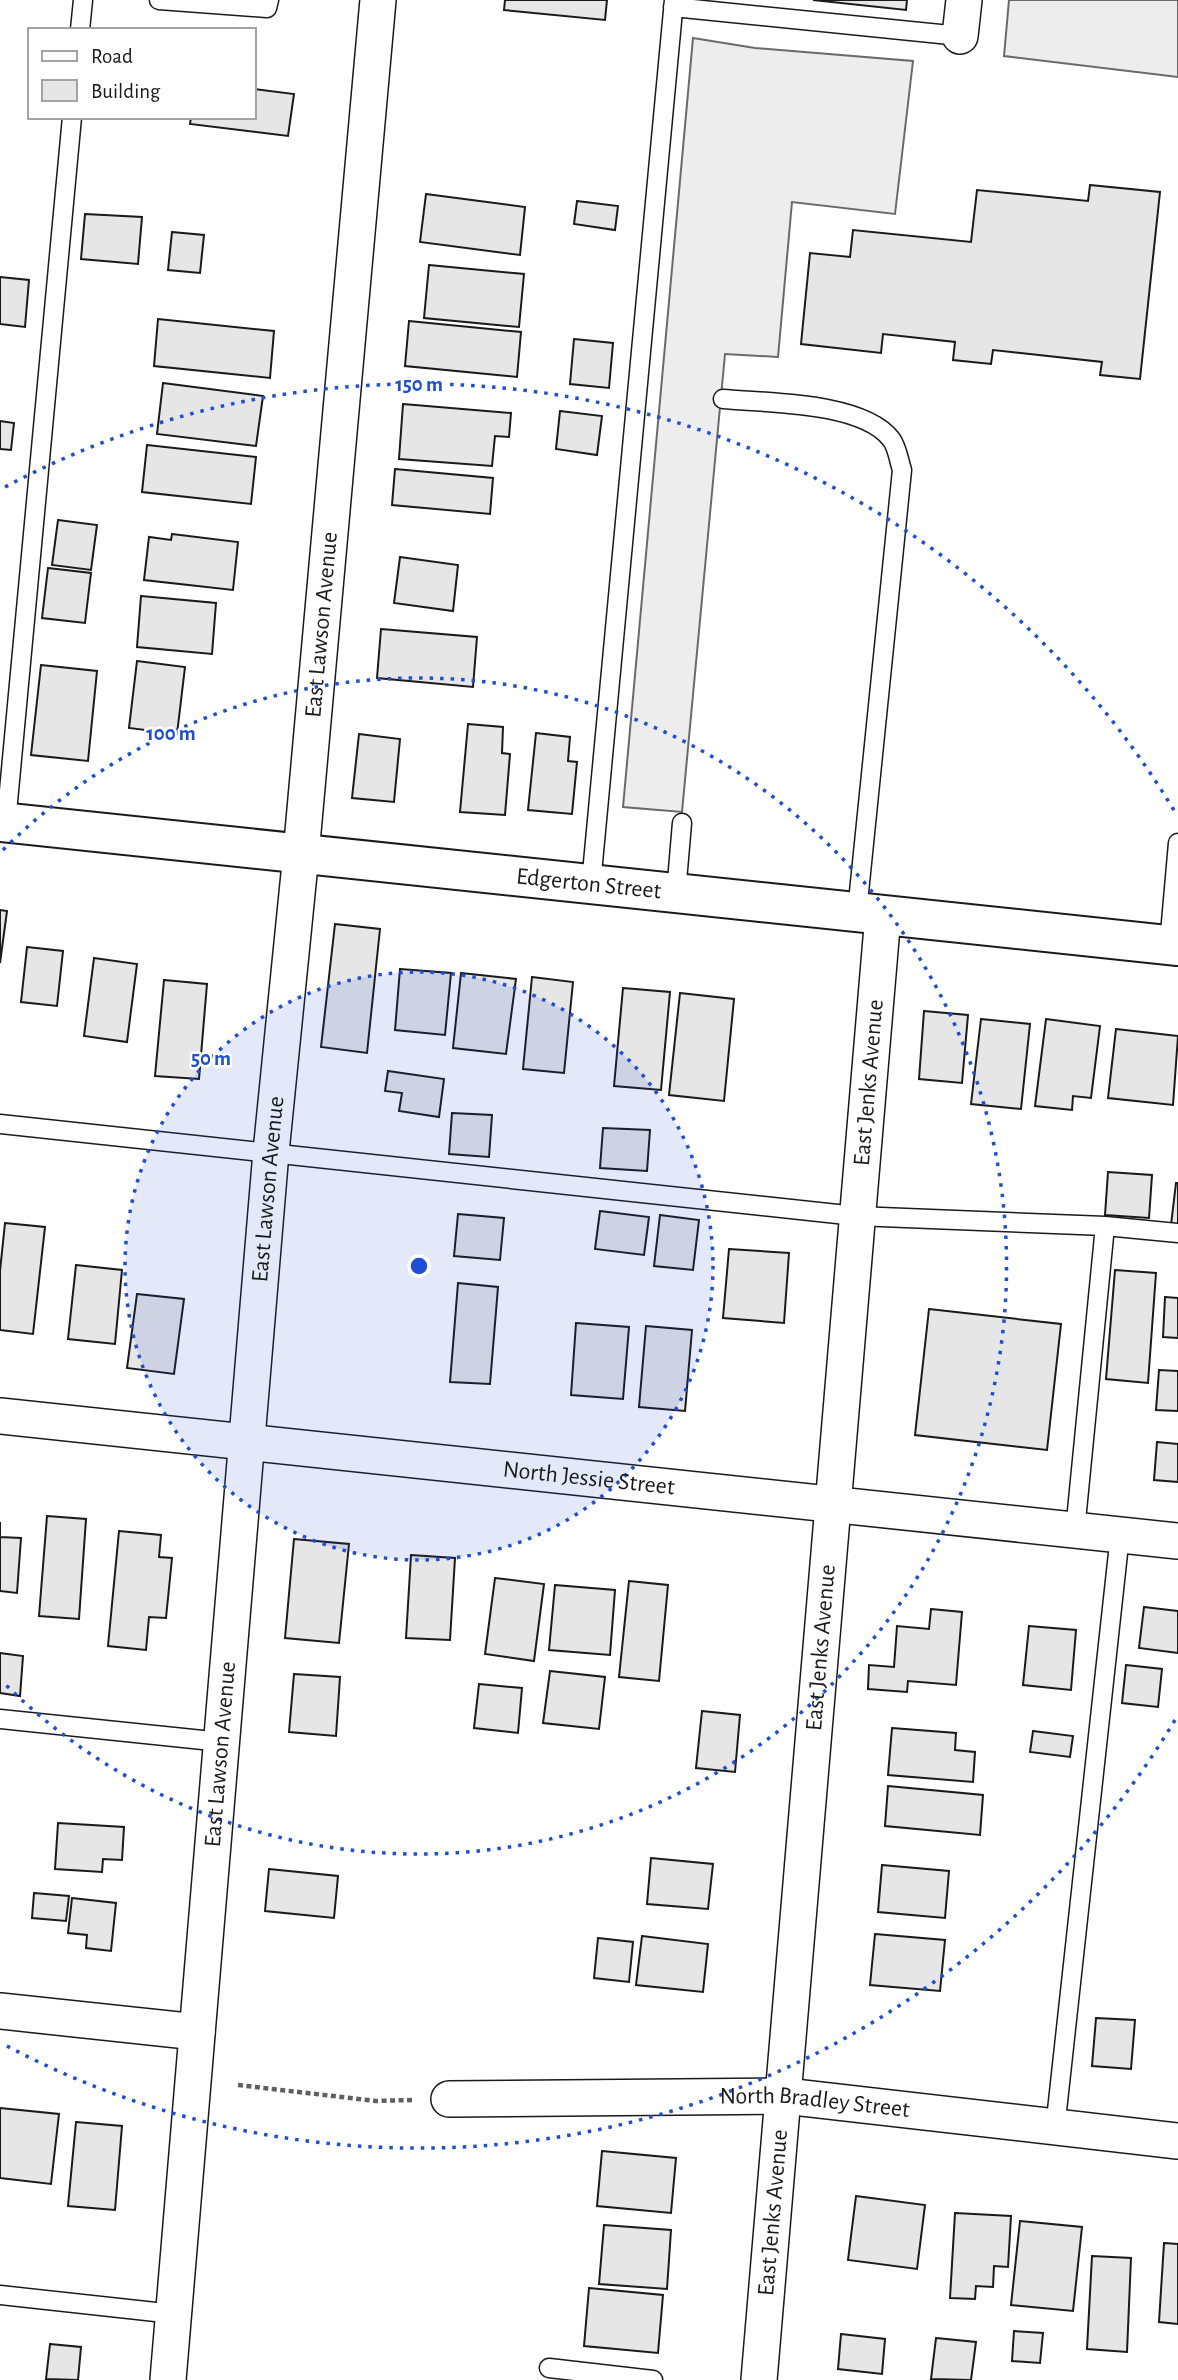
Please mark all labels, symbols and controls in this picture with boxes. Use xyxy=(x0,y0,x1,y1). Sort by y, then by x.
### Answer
legend xyxy=(28,28,256,119)
text: Road xyxy=(91,46,133,67)
text: Building xyxy=(91,81,161,102)
text: 150 m xyxy=(395,374,443,395)
street label: East Lawson Avenue xyxy=(301,531,342,719)
text: 100 m xyxy=(146,723,196,744)
street label: Edgerton Street xyxy=(515,864,663,904)
street label: East Jenks Avenue xyxy=(850,998,888,1167)
text: 50 m xyxy=(191,1048,231,1069)
street label: East Lawson Avenue xyxy=(248,1095,289,1283)
centre of rings xyxy=(407,1254,431,1278)
street label: North Jessie Street xyxy=(502,1457,676,1500)
street label: East Jenks Avenue xyxy=(802,1563,840,1732)
street label: East Lawson Avenue xyxy=(201,1660,240,1848)
street label: North Bradley Street xyxy=(719,2083,911,2122)
street label: East Jenks Avenue xyxy=(754,2128,792,2297)

